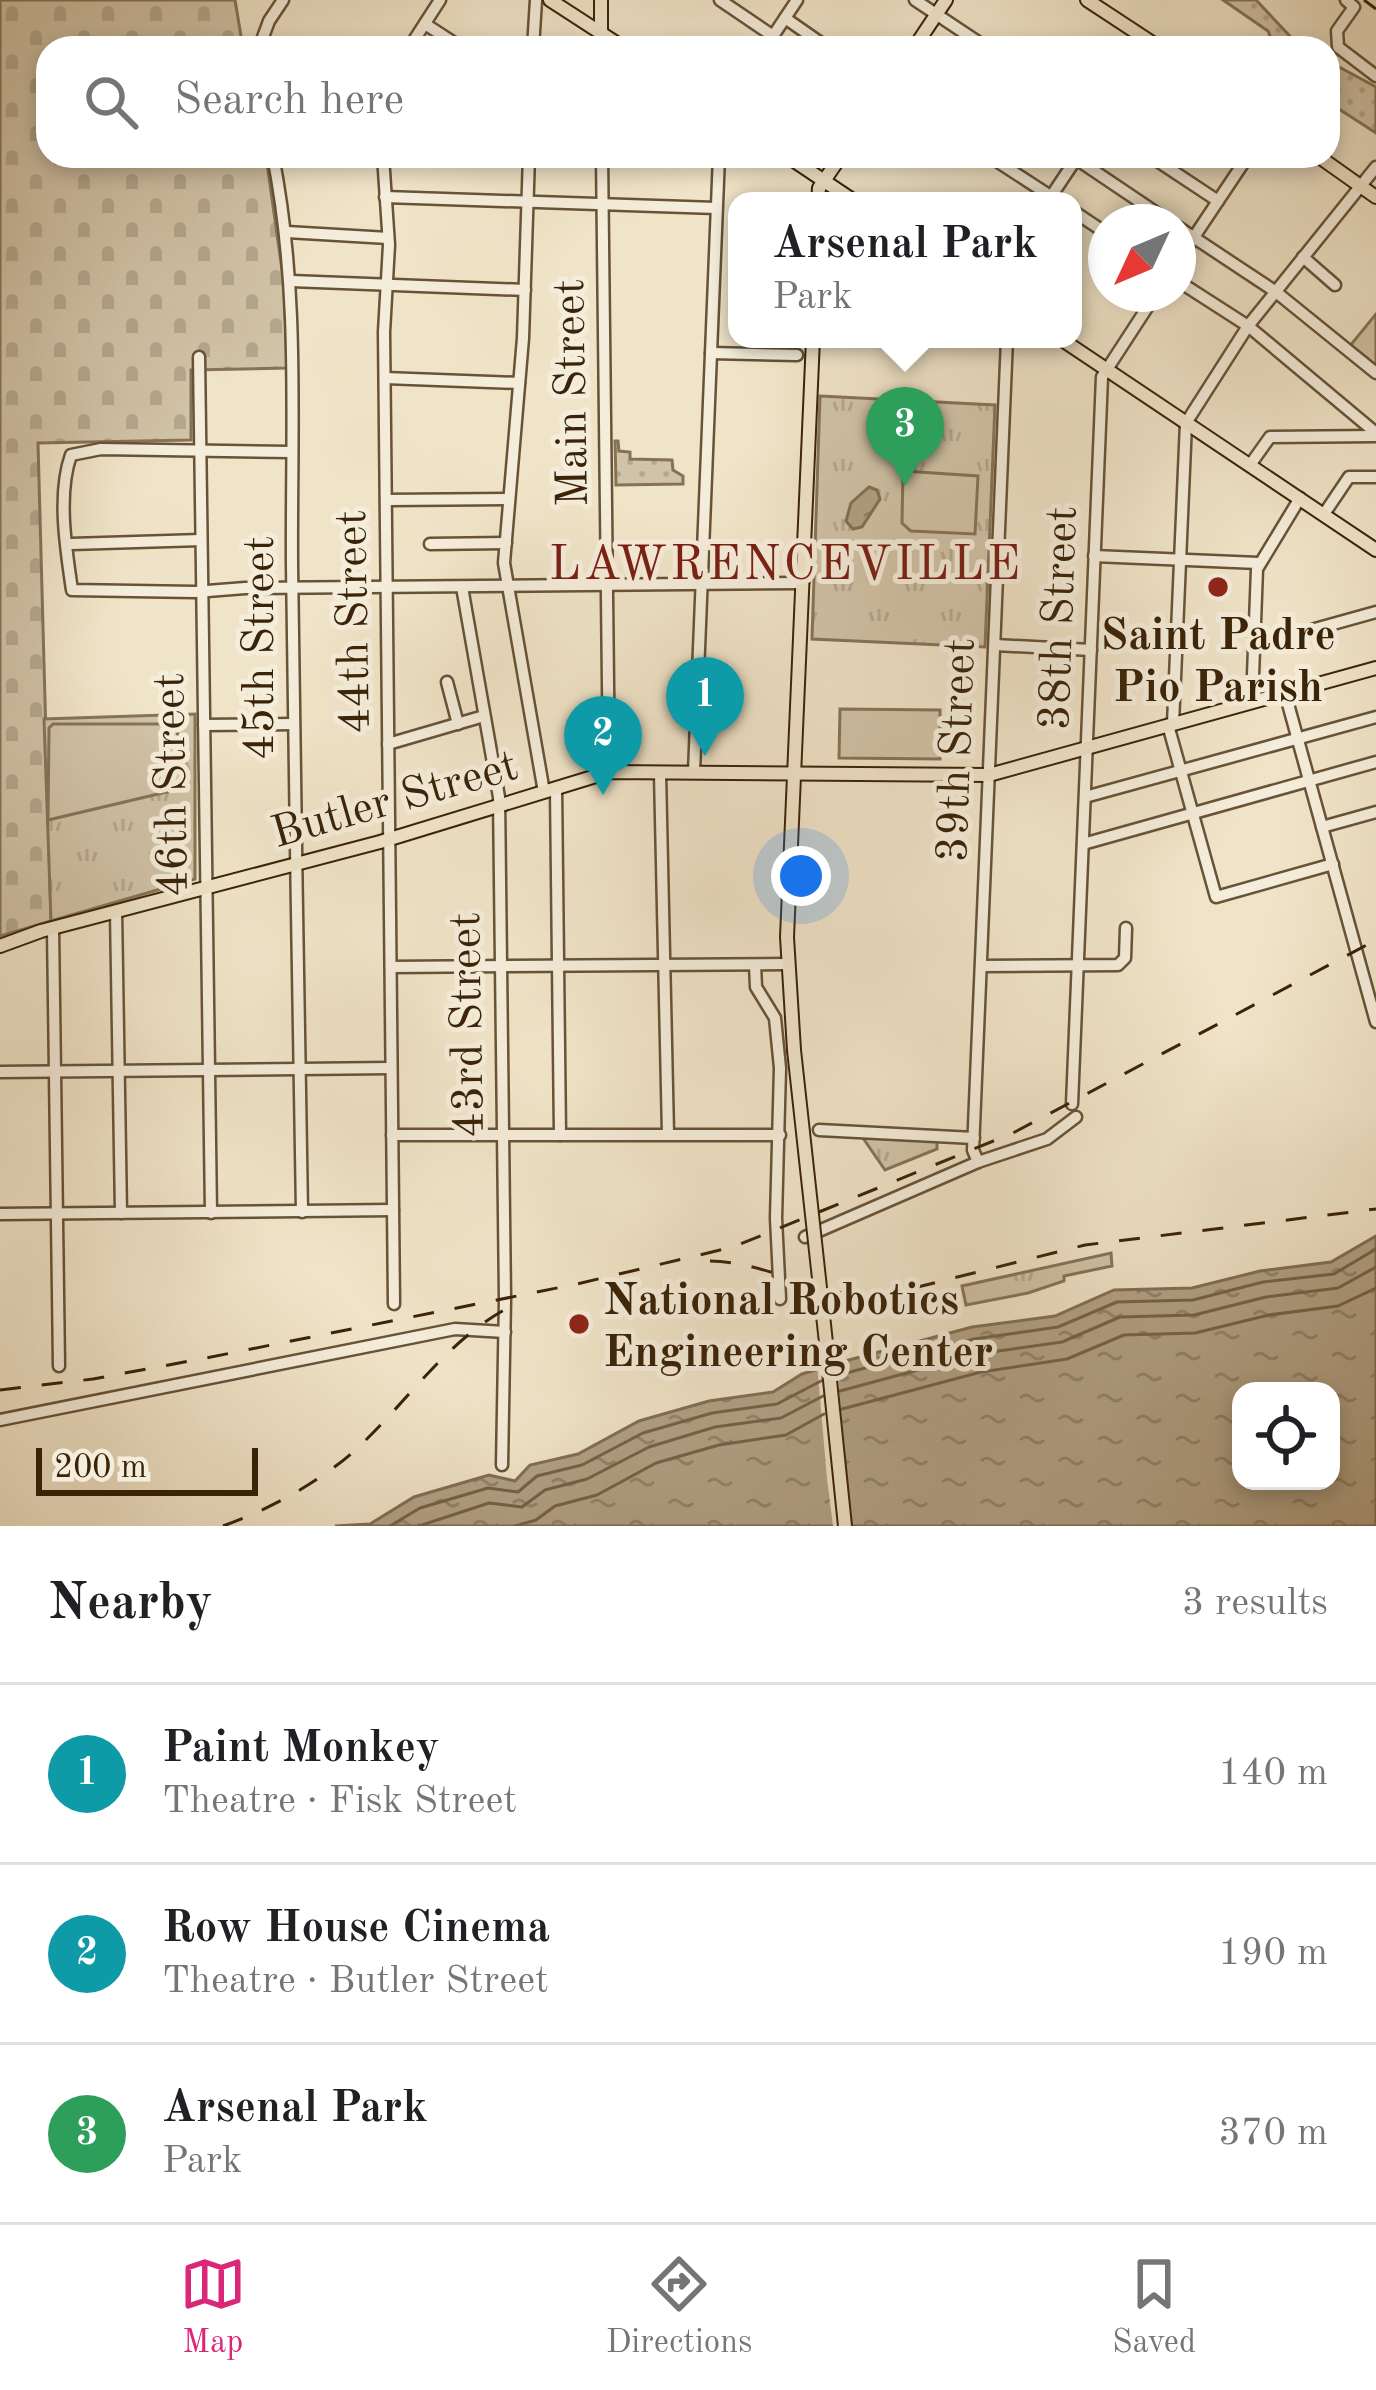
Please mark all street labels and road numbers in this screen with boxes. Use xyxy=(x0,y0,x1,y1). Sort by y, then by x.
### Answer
street label: Main Street xyxy=(549,278,598,507)
street label: 38th Street xyxy=(1034,505,1087,731)
street label: 44th Street xyxy=(331,509,380,734)
street label: 45th Street xyxy=(239,536,284,760)
street label: 39th Street xyxy=(932,637,985,863)
street label: 46th Street xyxy=(149,672,198,897)
street label: Butler Street xyxy=(267,745,524,858)
street label: 43rd Street xyxy=(445,912,494,1138)

